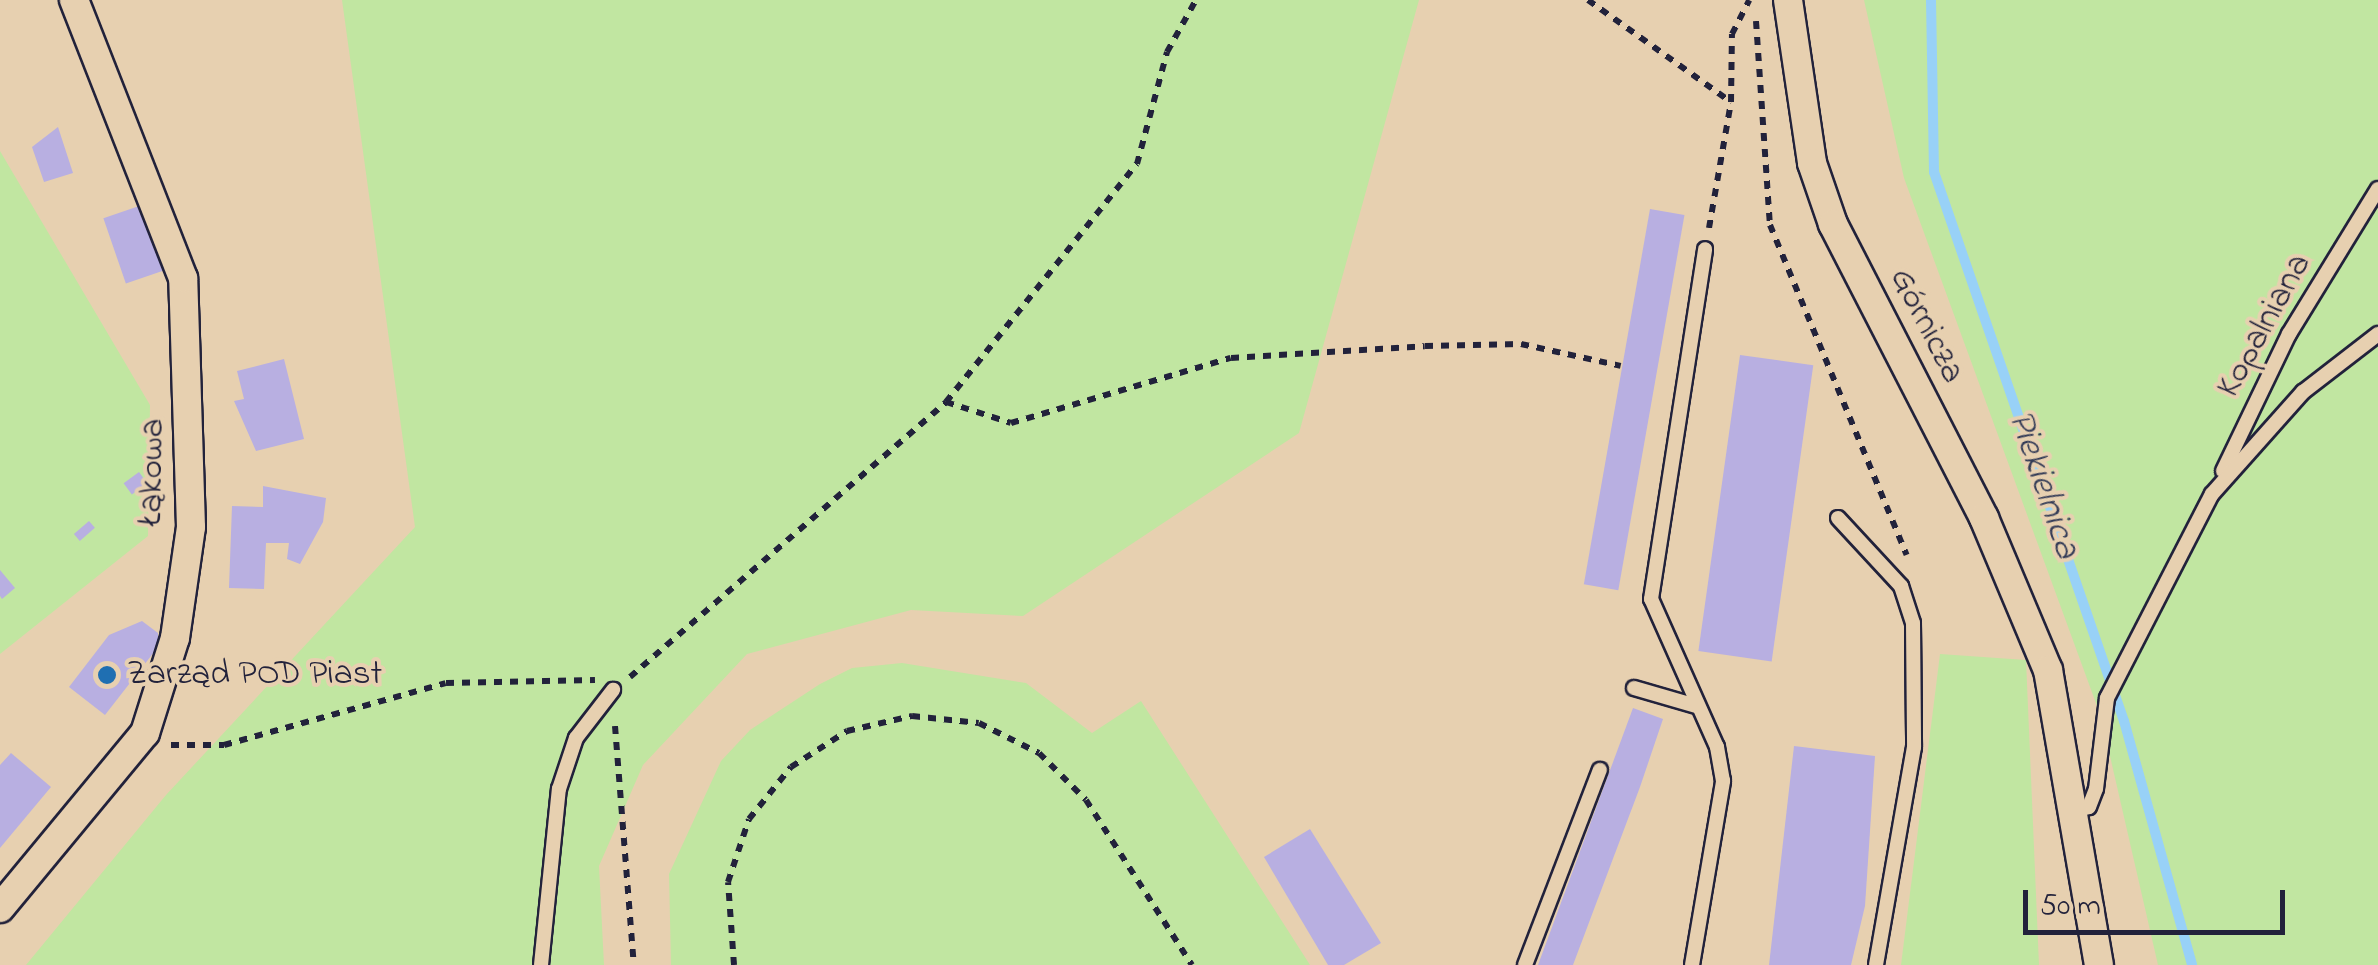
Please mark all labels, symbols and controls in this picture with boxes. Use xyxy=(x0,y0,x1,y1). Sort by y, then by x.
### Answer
street label: Kopalniana xyxy=(2208,247,2322,405)
street label: Górnicza xyxy=(1879,261,1973,391)
water label: Piekielnica xyxy=(1995,405,2089,565)
street label: Łąkowa xyxy=(131,418,175,526)
place label: Zarząd POD Piast xyxy=(127,654,382,696)
marker: Zarząd POD Piast xyxy=(96,664,118,686)
scale bar xyxy=(2028,870,2290,932)
text: 50 m xyxy=(2040,885,2101,929)

